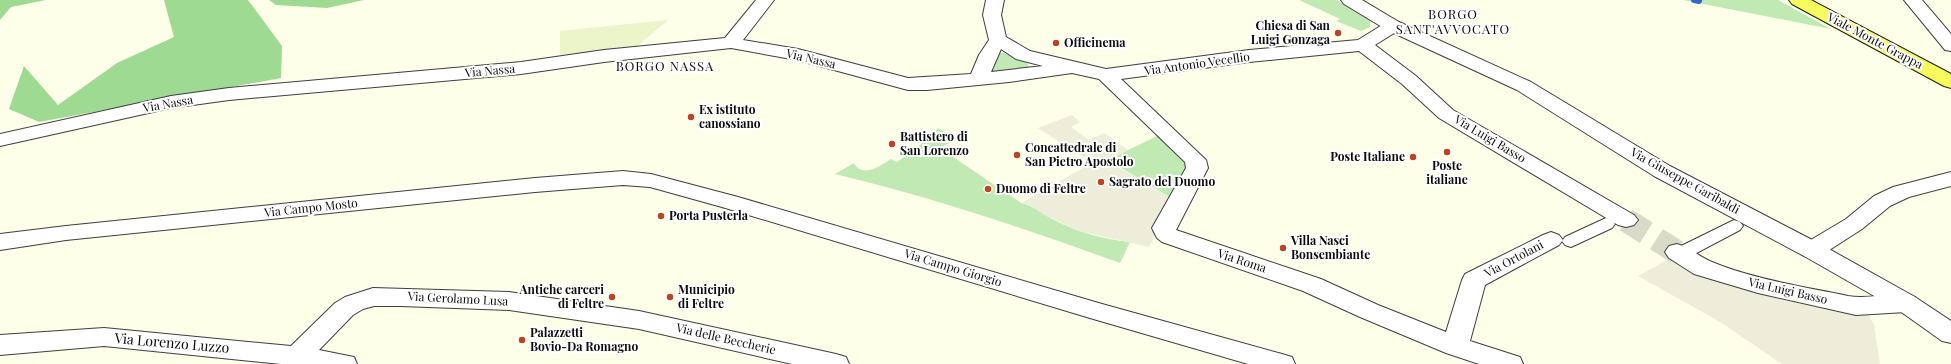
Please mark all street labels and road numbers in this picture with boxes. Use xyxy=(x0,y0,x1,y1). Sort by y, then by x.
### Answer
street label: Viale Monte Grappa xyxy=(1824,8,1926,72)
street label: Via Nassa xyxy=(784,44,838,72)
street label: Via Antonio Vecellio xyxy=(1142,48,1251,78)
street label: Via Nassa xyxy=(463,60,516,80)
street label: Via Nassa xyxy=(141,91,194,115)
street label: Via Luigi Basso xyxy=(1451,110,1530,166)
street label: Via Giuseppe Garibaldi xyxy=(1627,143,1743,217)
street label: Via Campo Mosto xyxy=(262,194,359,220)
street label: Via Ortolani xyxy=(1480,236,1546,281)
street label: Via Campo Giorgio xyxy=(902,244,1004,290)
street label: Via Roma xyxy=(1215,244,1269,275)
street label: Via Luigi Basso xyxy=(1746,273,1830,307)
street label: Via Gerolamo Lusa xyxy=(406,287,509,309)
street label: Via delle Beccherie xyxy=(674,319,778,357)
street label: Via Lorenzo Luzzo xyxy=(113,328,231,357)

